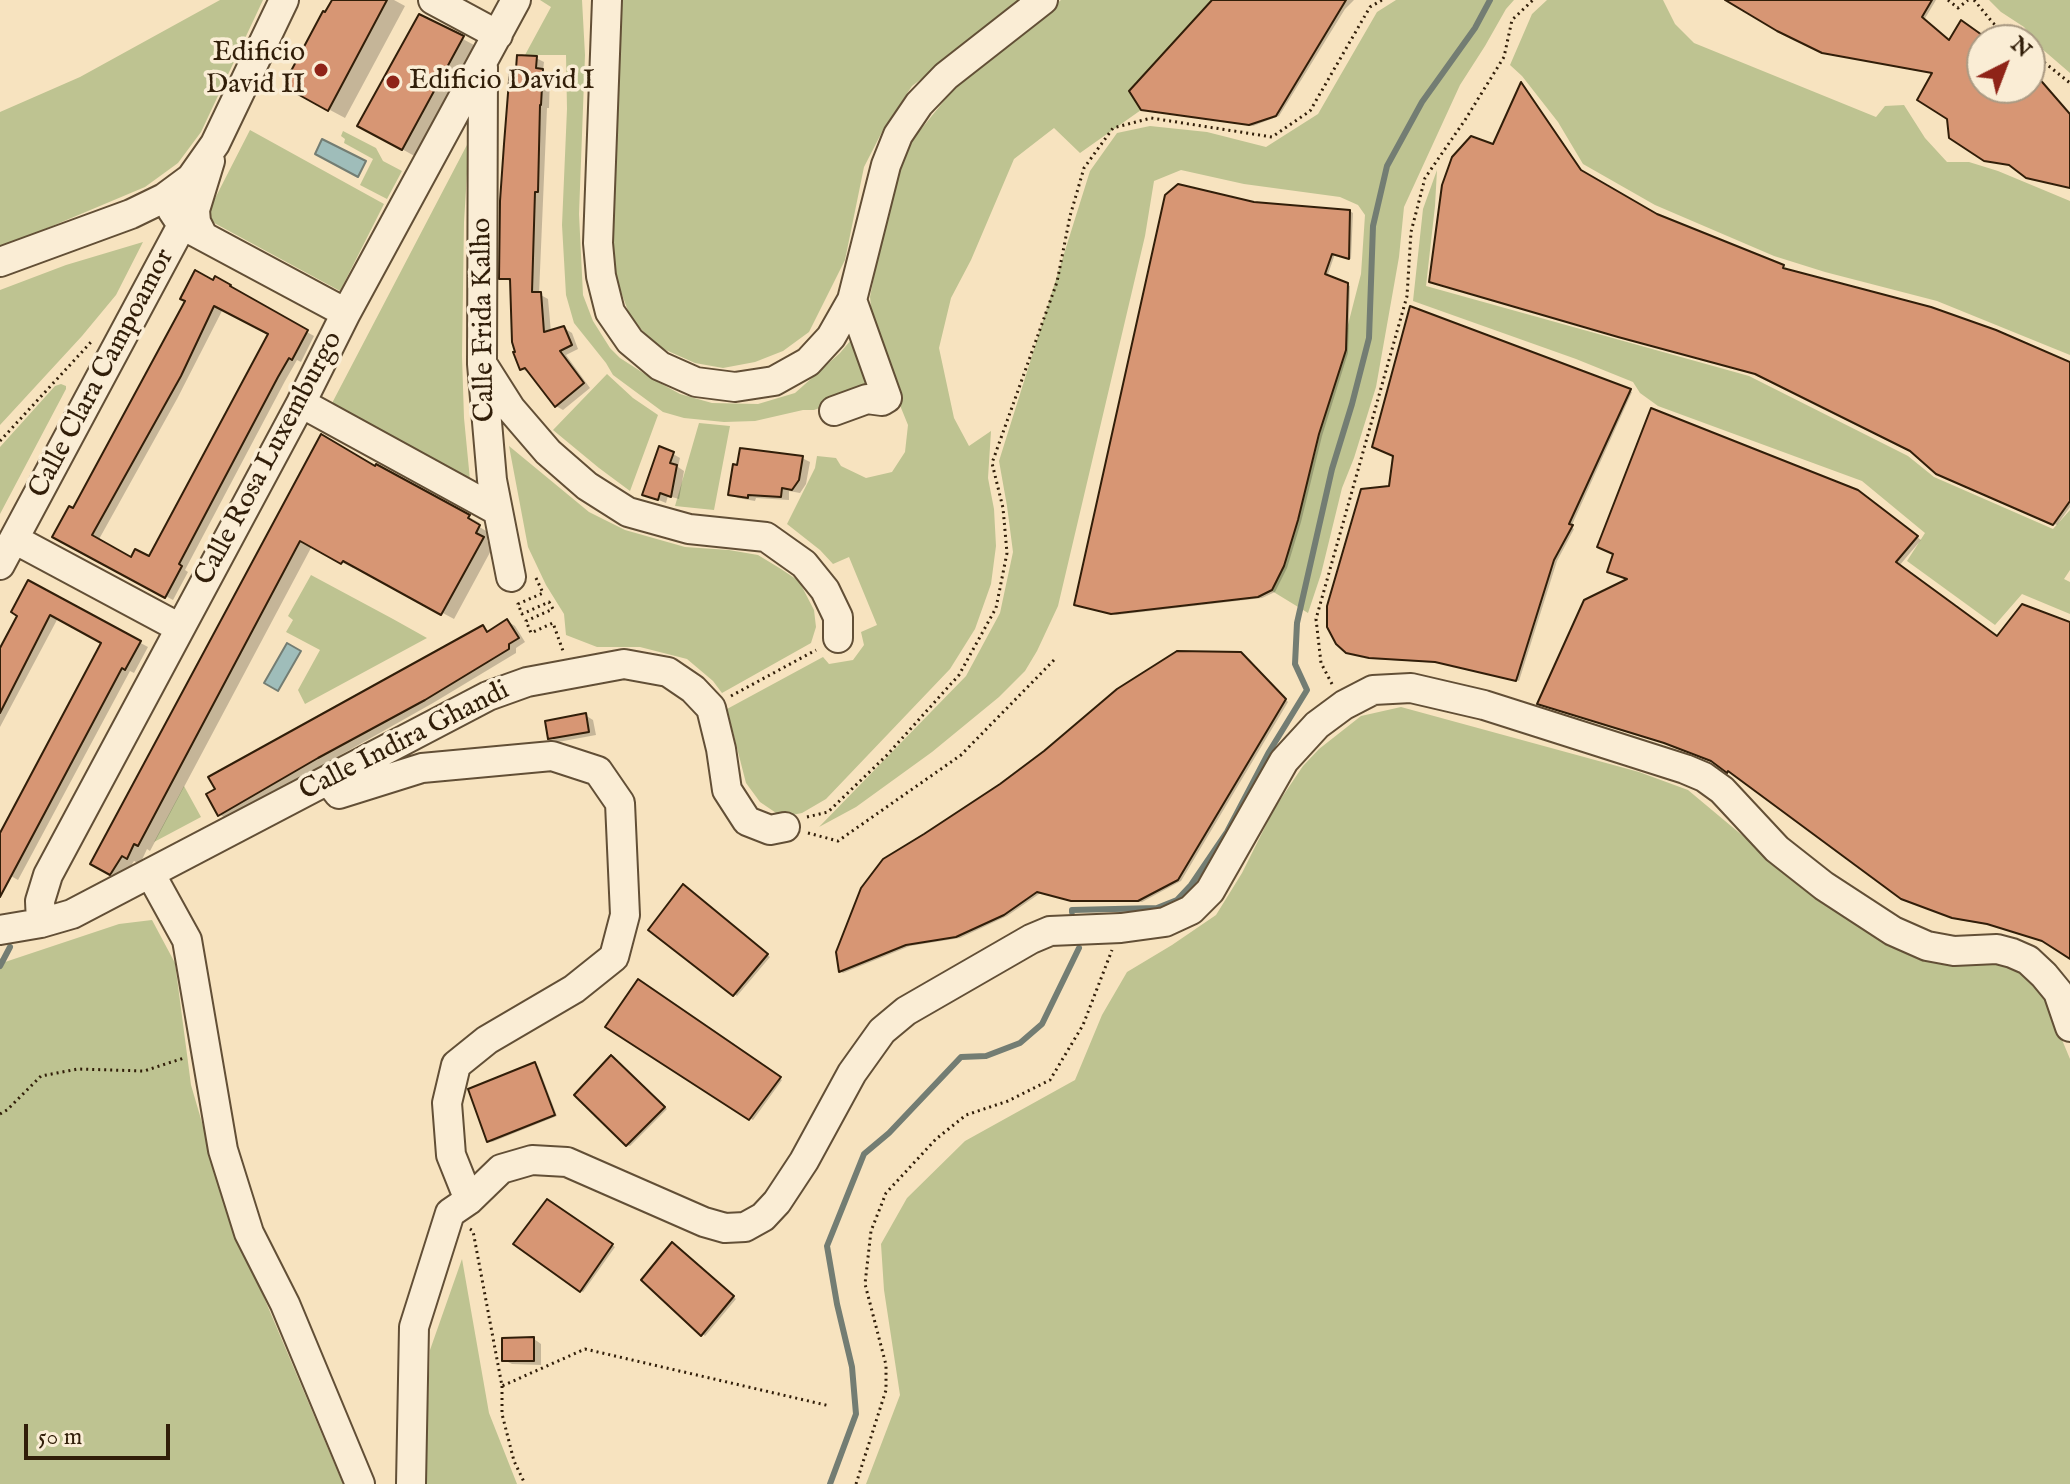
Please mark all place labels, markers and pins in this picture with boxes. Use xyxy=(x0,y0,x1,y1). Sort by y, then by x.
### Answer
place label: Edificio David II xyxy=(206,37,305,103)
marker: Edificio David II xyxy=(312,61,330,79)
place label: Edificio David I xyxy=(409,65,595,99)
marker: Edificio David I xyxy=(384,73,402,91)

